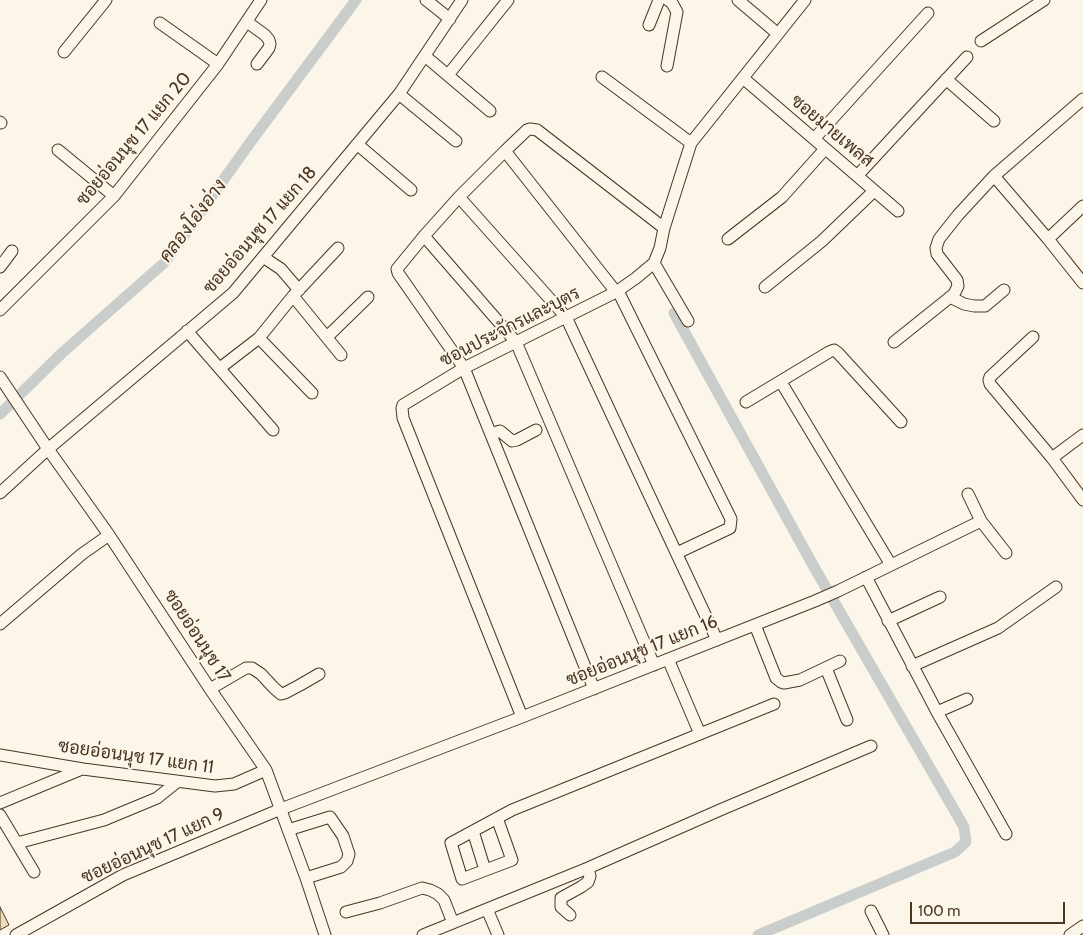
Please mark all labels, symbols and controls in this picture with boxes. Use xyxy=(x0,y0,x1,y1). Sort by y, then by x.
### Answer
street label: ซอยอ่อนนุช 17 แยก 20 xyxy=(72,68,196,210)
street label: ซอยมายเพลส xyxy=(786,90,878,172)
street label: ซอยอ่อนนุช 17 แยก 18 xyxy=(199,162,321,298)
water label: คลองโอ่งอ่าง xyxy=(154,175,232,267)
street label: ซอนประจักรและบุตร xyxy=(436,282,584,372)
street label: ซอยอ่อนนุช 17 xyxy=(159,586,235,686)
street label: ซอยอ่อนนุช 17 แยก 16 xyxy=(563,611,721,691)
street label: ซอยอ่อนนุช 17 แยก 11 xyxy=(57,735,215,779)
street label: ซอยอ่อนนุช 17 แยก 9 xyxy=(78,803,228,889)
scale bar xyxy=(913,892,1068,924)
text: 100 m xyxy=(918,902,960,920)

